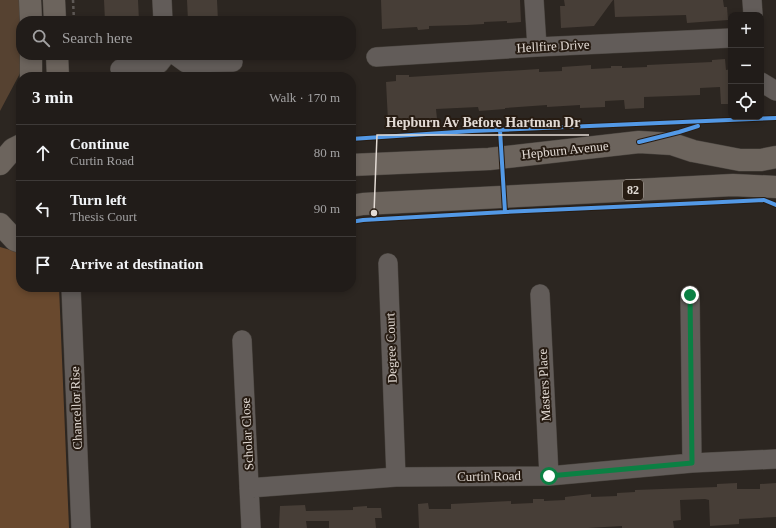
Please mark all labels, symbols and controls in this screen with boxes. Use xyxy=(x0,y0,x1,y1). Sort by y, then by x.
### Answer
map controls xyxy=(728,12,764,120)
button: + xyxy=(728,12,764,48)
search box xyxy=(16,16,356,60)
icon: search xyxy=(30,27,52,49)
text: Search here xyxy=(62,30,132,46)
street label: Hellfire Drive xyxy=(516,37,590,55)
button: − xyxy=(728,48,764,84)
button: locate xyxy=(728,84,764,120)
text: 3 min xyxy=(32,88,73,107)
text: Walk · 170 m xyxy=(269,90,340,105)
callout: Hepburn Av Before Hartman Dr xyxy=(377,109,589,135)
text: Hepburn Av Before Hartman Dr xyxy=(386,115,580,130)
text: Continue xyxy=(70,136,129,152)
street label: Hepburn Avenue xyxy=(521,138,610,162)
icon: ahead xyxy=(32,142,54,164)
text: 80 m xyxy=(314,145,340,160)
text: Curtin Road xyxy=(70,153,134,168)
road number: 82 xyxy=(623,180,643,200)
text: Turn left xyxy=(70,192,127,208)
icon: left xyxy=(32,198,54,220)
text: 90 m xyxy=(314,201,340,216)
text: Thesis Court xyxy=(70,209,137,224)
icon: arrive xyxy=(32,254,54,276)
text: Arrive at destination xyxy=(70,256,203,272)
route end xyxy=(681,286,699,304)
street label: Degree Court xyxy=(382,312,400,383)
street label: Masters Place xyxy=(535,348,553,422)
street label: Chancellor Rise xyxy=(67,366,85,450)
street label: Scholar Close xyxy=(238,397,256,471)
route start xyxy=(540,467,558,485)
street label: Curtin Road xyxy=(457,468,522,484)

